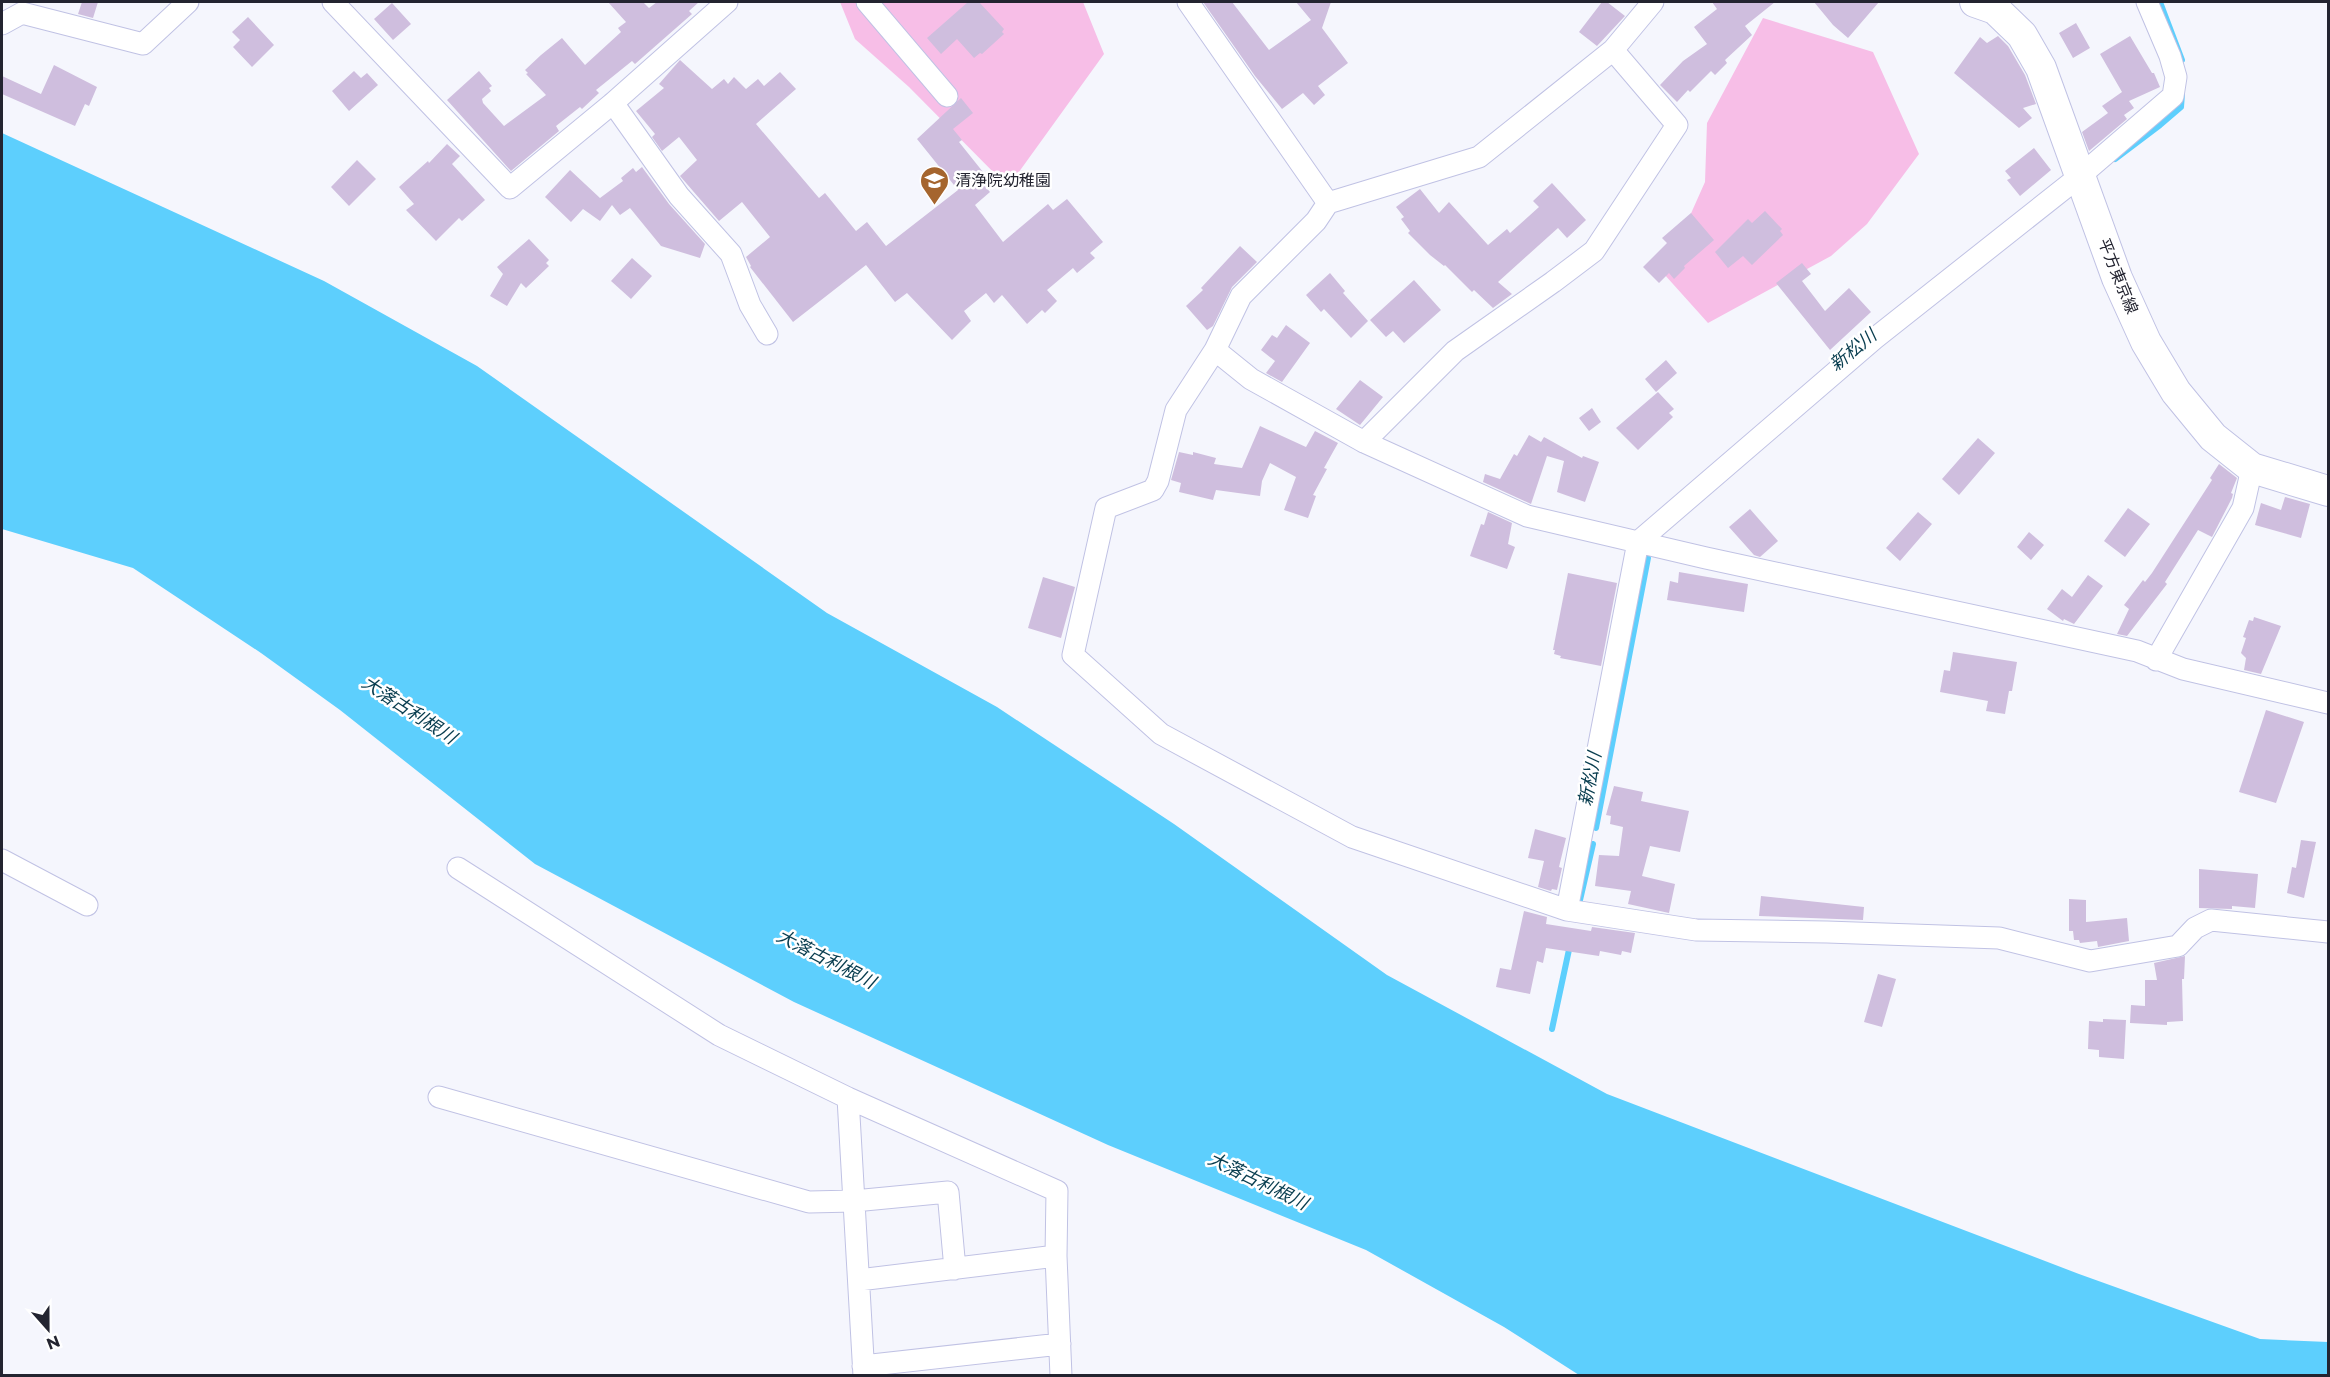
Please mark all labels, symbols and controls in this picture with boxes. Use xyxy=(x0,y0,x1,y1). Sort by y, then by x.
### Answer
school or university icon: 清浄院幼稚園 xyxy=(918,164,950,206)
place label: 清浄院幼稚園 xyxy=(955,171,1051,190)
street label: 平方東京線 xyxy=(2094,235,2142,317)
water label: 新松川 xyxy=(1825,323,1882,376)
water label: 大落古利根川 xyxy=(358,671,462,750)
water label: 新松川 xyxy=(1574,748,1606,808)
water label: 大落古利根川 xyxy=(773,925,881,994)
water label: 大落古利根川 xyxy=(1205,1147,1313,1215)
north arrow xyxy=(18,1299,78,1359)
text: N xyxy=(44,1331,63,1354)

